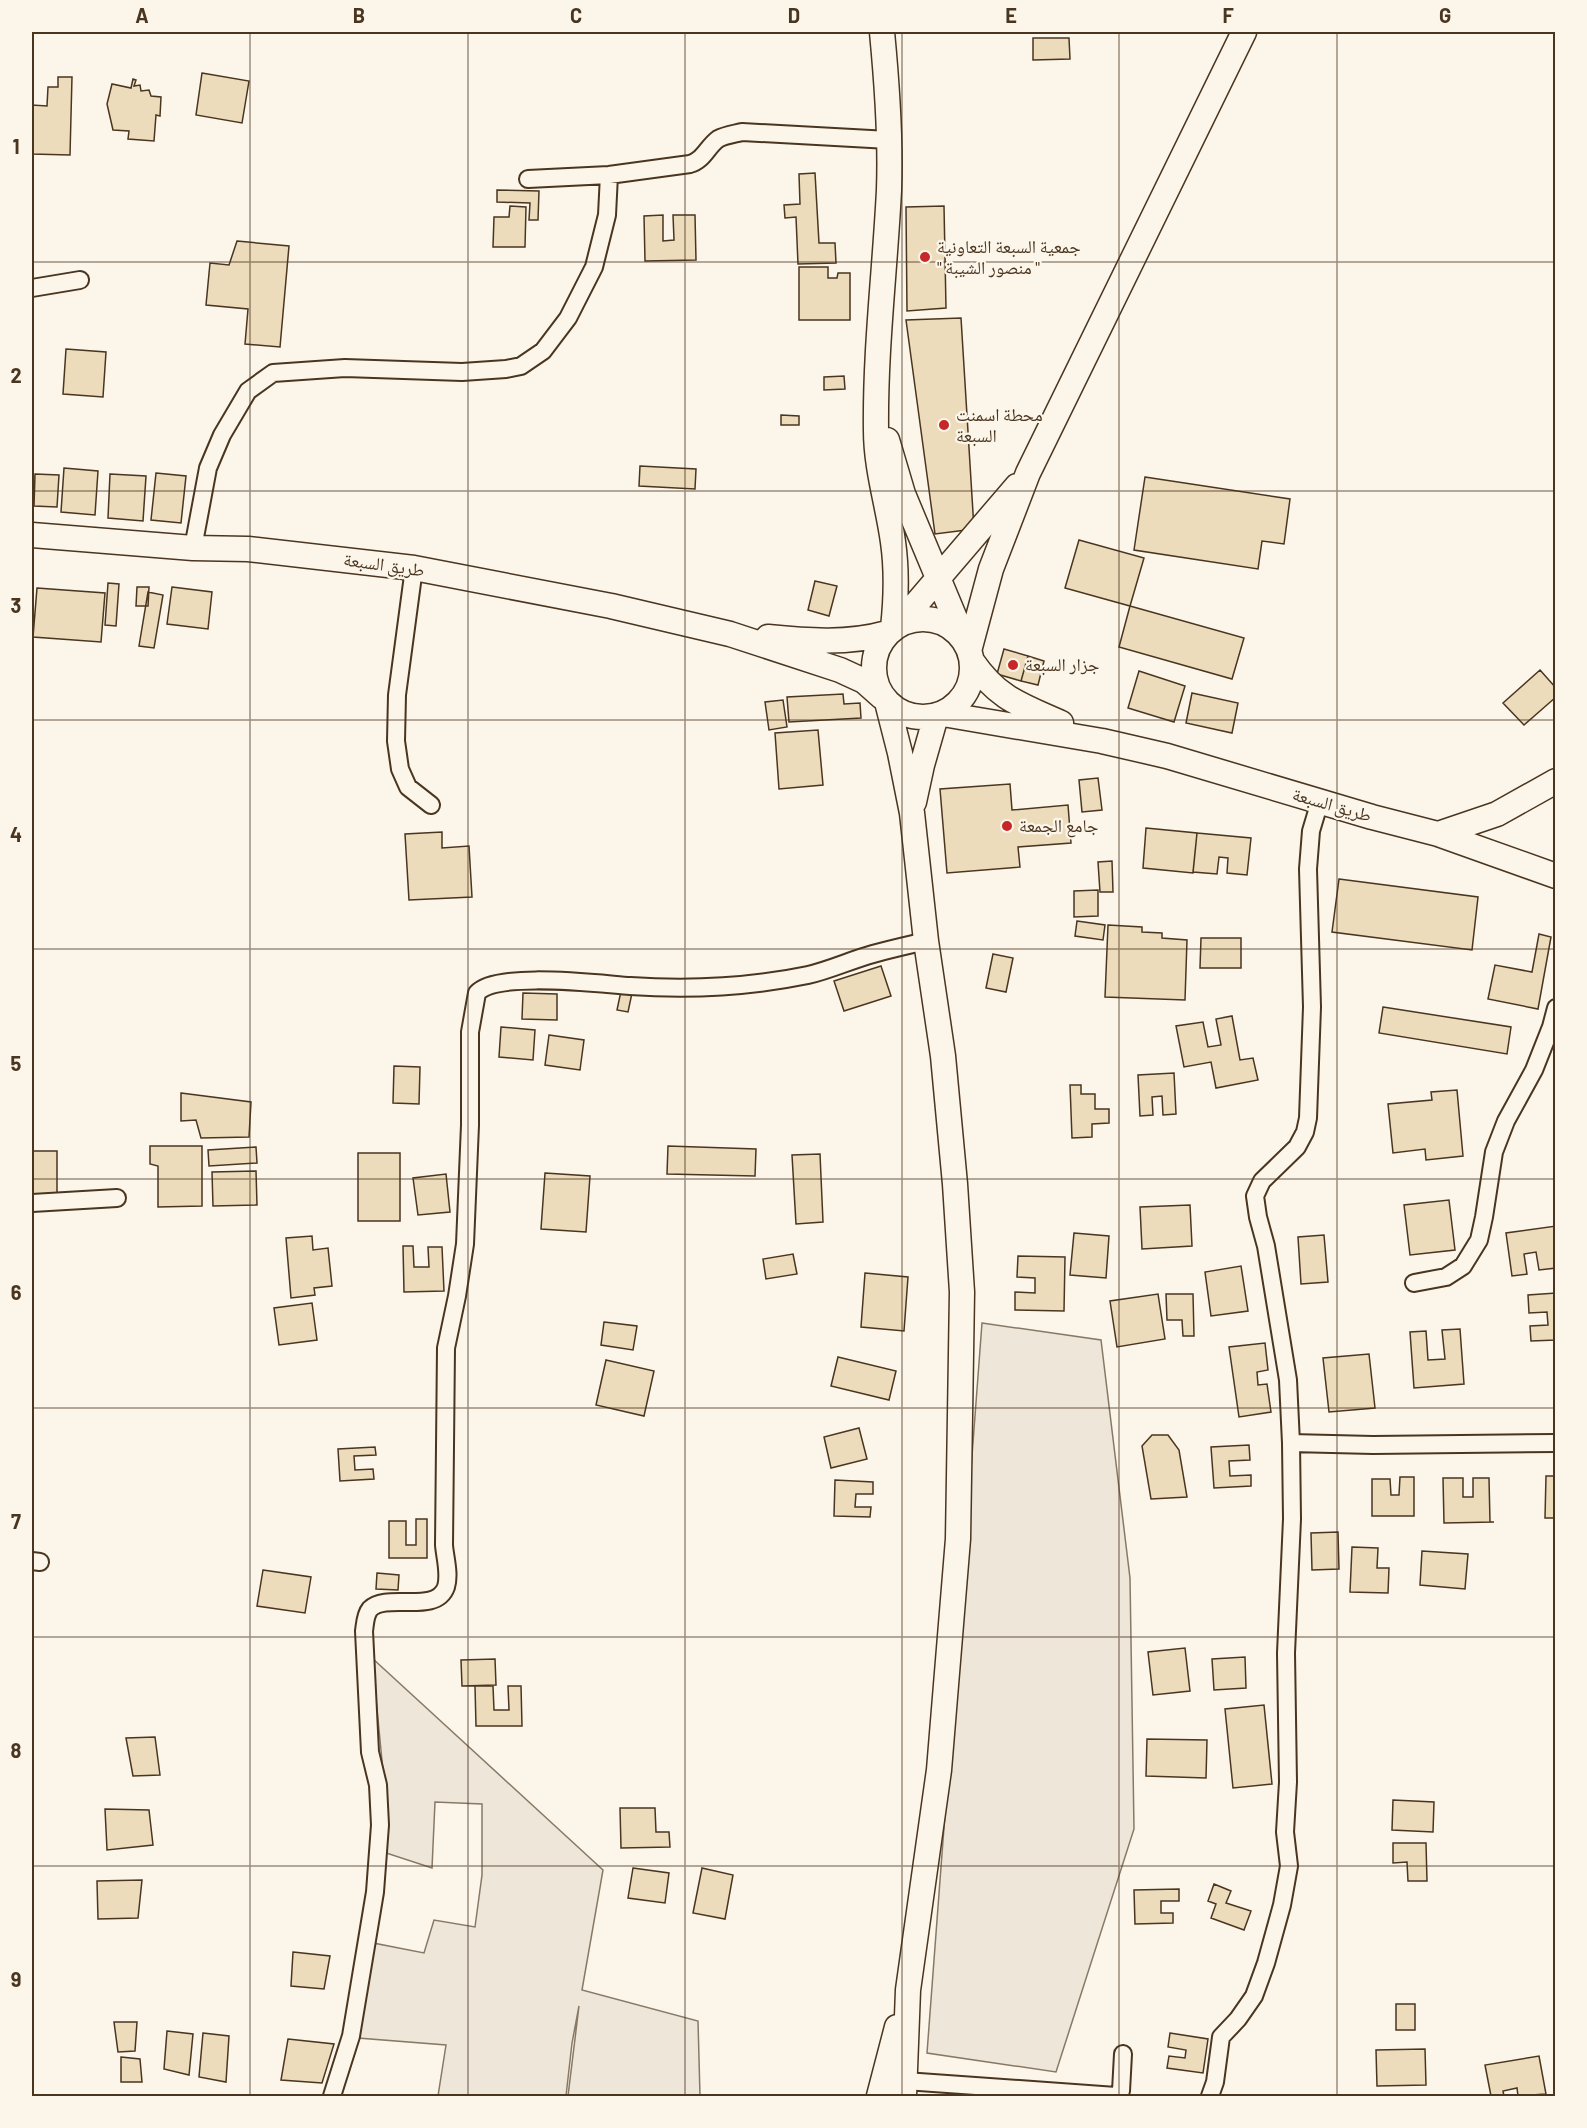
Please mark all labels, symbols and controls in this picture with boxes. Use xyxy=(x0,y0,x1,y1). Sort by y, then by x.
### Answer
text: A xyxy=(135,3,149,27)
text: B xyxy=(353,3,365,27)
text: C xyxy=(570,3,582,27)
text: D xyxy=(788,3,800,27)
text: E xyxy=(1005,3,1017,27)
text: F xyxy=(1222,3,1234,27)
text: G xyxy=(1439,3,1451,27)
text: 1 xyxy=(12,134,20,158)
place label: جمعية السبعة التعاونية " منصور الشيبة " xyxy=(937,235,1081,279)
marker: جمعية السبعة التعاونية " منصور الشيبة " xyxy=(918,250,932,264)
text: 2 xyxy=(10,363,22,387)
place label: محطة اسمنت السبعة xyxy=(956,403,1043,447)
marker: محطة اسمنت السبعة xyxy=(937,418,951,432)
street label: طريق السبعة xyxy=(342,547,426,582)
text: 3 xyxy=(11,593,21,617)
place label: جزار السبعة xyxy=(1025,653,1099,676)
marker: جزار السبعة xyxy=(1006,658,1020,672)
street label: طريق السبعة xyxy=(1290,782,1374,827)
place label: جامع الجمعة xyxy=(1019,814,1099,838)
marker: جامع الجمعة xyxy=(1000,819,1014,833)
text: 4 xyxy=(10,822,22,846)
text: 5 xyxy=(11,1051,22,1075)
text: 6 xyxy=(11,1280,22,1304)
text: 7 xyxy=(11,1509,21,1533)
text: 8 xyxy=(11,1738,22,1762)
text: 9 xyxy=(11,1967,21,1991)

